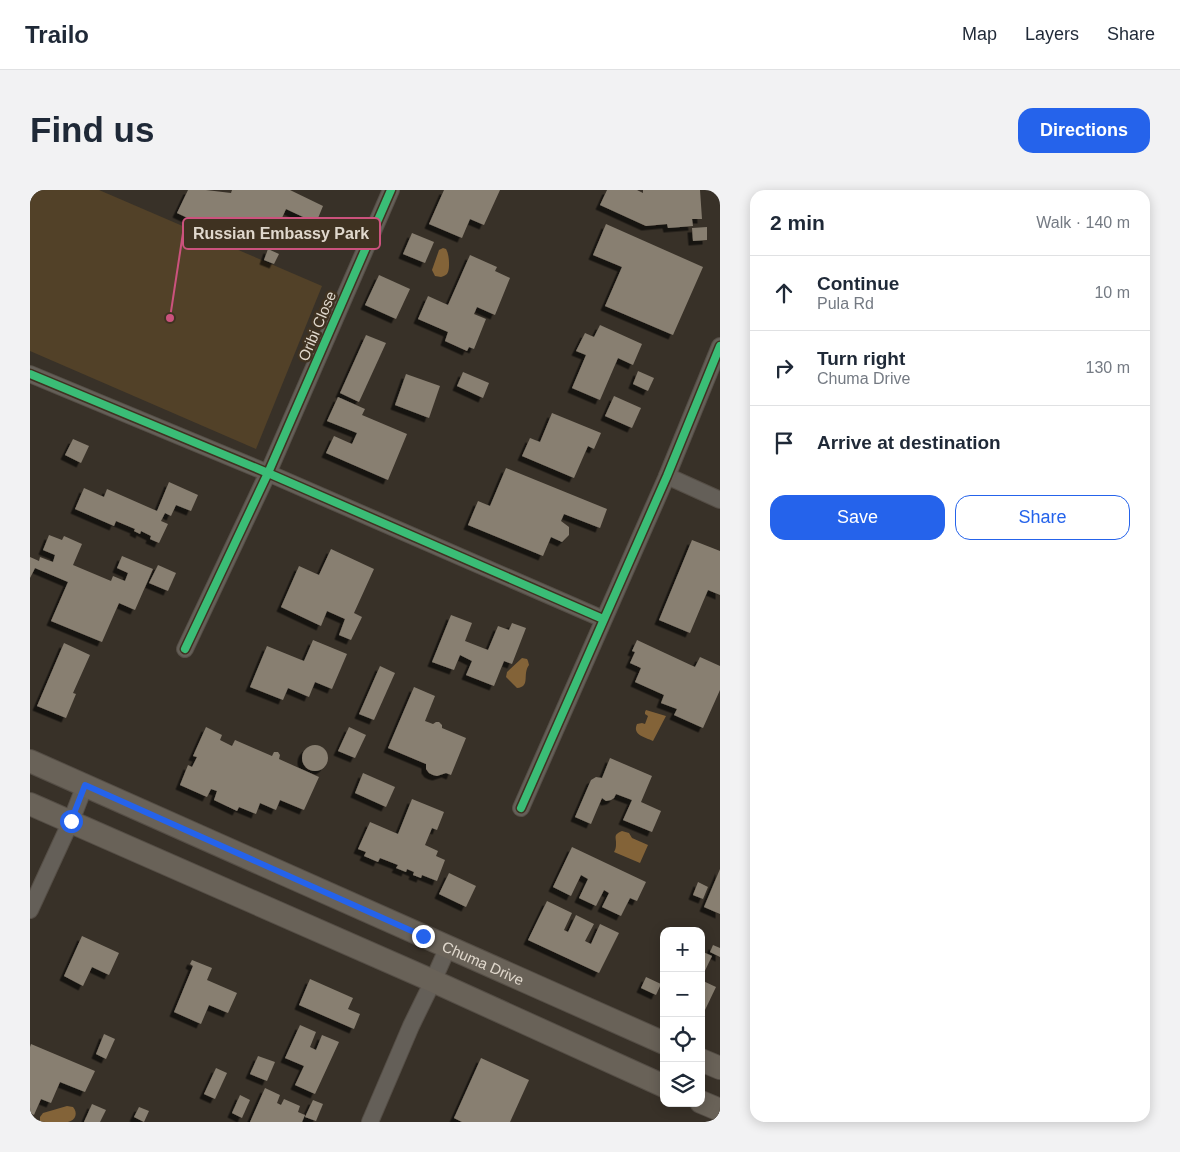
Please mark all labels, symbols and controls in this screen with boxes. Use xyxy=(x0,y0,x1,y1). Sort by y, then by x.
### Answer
text: Trailo xyxy=(25,21,89,48)
text: Map xyxy=(962,24,997,44)
text: Layers xyxy=(1025,24,1079,44)
text: Share xyxy=(1107,24,1155,44)
button: Directions xyxy=(1018,108,1150,153)
text: Find us xyxy=(30,110,154,149)
text: 2 min xyxy=(770,211,825,234)
text: Walk · 140 m xyxy=(1036,214,1130,231)
callout: Russian Embassy Park xyxy=(183,218,380,249)
text: Russian Embassy Park xyxy=(193,225,369,242)
text: Continue xyxy=(817,273,899,294)
icon: ahead xyxy=(770,279,798,307)
text: 10 m xyxy=(1094,284,1130,301)
street label: Oribi Close xyxy=(295,289,339,363)
text: Pula Rd xyxy=(817,295,874,312)
text: Turn right xyxy=(817,348,905,369)
icon: right xyxy=(770,354,798,382)
text: 130 m xyxy=(1086,359,1130,376)
text: Chuma Drive xyxy=(817,370,910,387)
icon: arrive xyxy=(770,429,798,457)
text: Arrive at destination xyxy=(817,432,1001,453)
button: Save xyxy=(770,495,945,540)
button: Share xyxy=(955,495,1130,540)
route start xyxy=(60,810,83,833)
route end xyxy=(412,925,435,948)
map controls xyxy=(660,927,705,1107)
button: + xyxy=(660,927,705,972)
street label: Chuma Drive xyxy=(440,937,527,988)
button: − xyxy=(660,972,705,1017)
button: locate xyxy=(660,1017,705,1062)
button: layers xyxy=(660,1062,705,1107)

